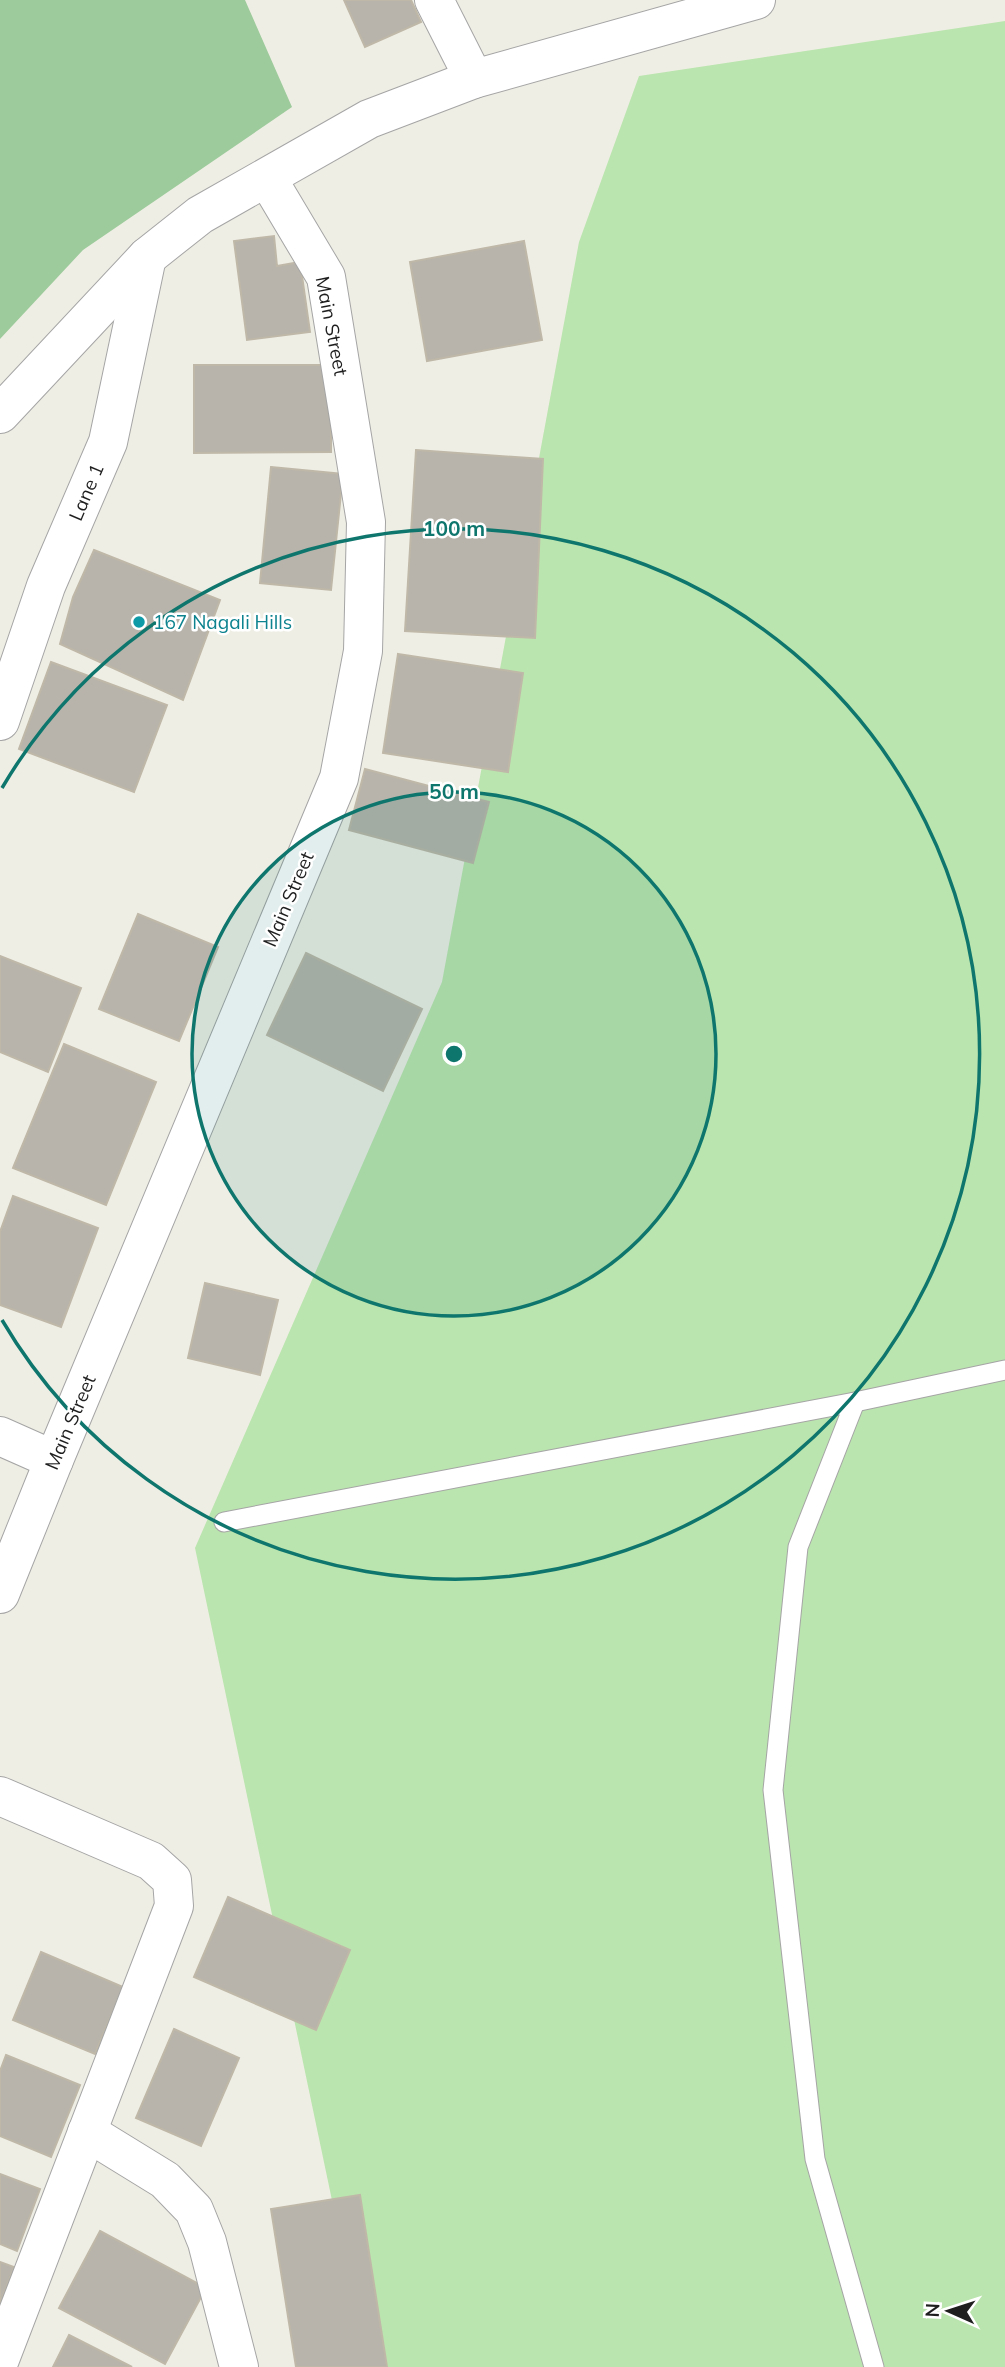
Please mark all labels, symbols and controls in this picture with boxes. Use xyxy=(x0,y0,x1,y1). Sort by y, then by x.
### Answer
street label: Main Street xyxy=(311,274,353,378)
street label: Lane 1 xyxy=(63,460,109,524)
text: 100 m xyxy=(423,515,485,541)
place label: 167 Nagali Hills xyxy=(153,610,292,634)
marker: 167 Nagali Hills xyxy=(131,614,147,630)
text: 50 m xyxy=(429,778,479,804)
street label: Main Street xyxy=(257,848,319,950)
centre of rings xyxy=(442,1042,466,1066)
street label: Main Street xyxy=(39,1371,101,1473)
north arrow xyxy=(914,2276,984,2346)
text: N xyxy=(920,2302,944,2318)

